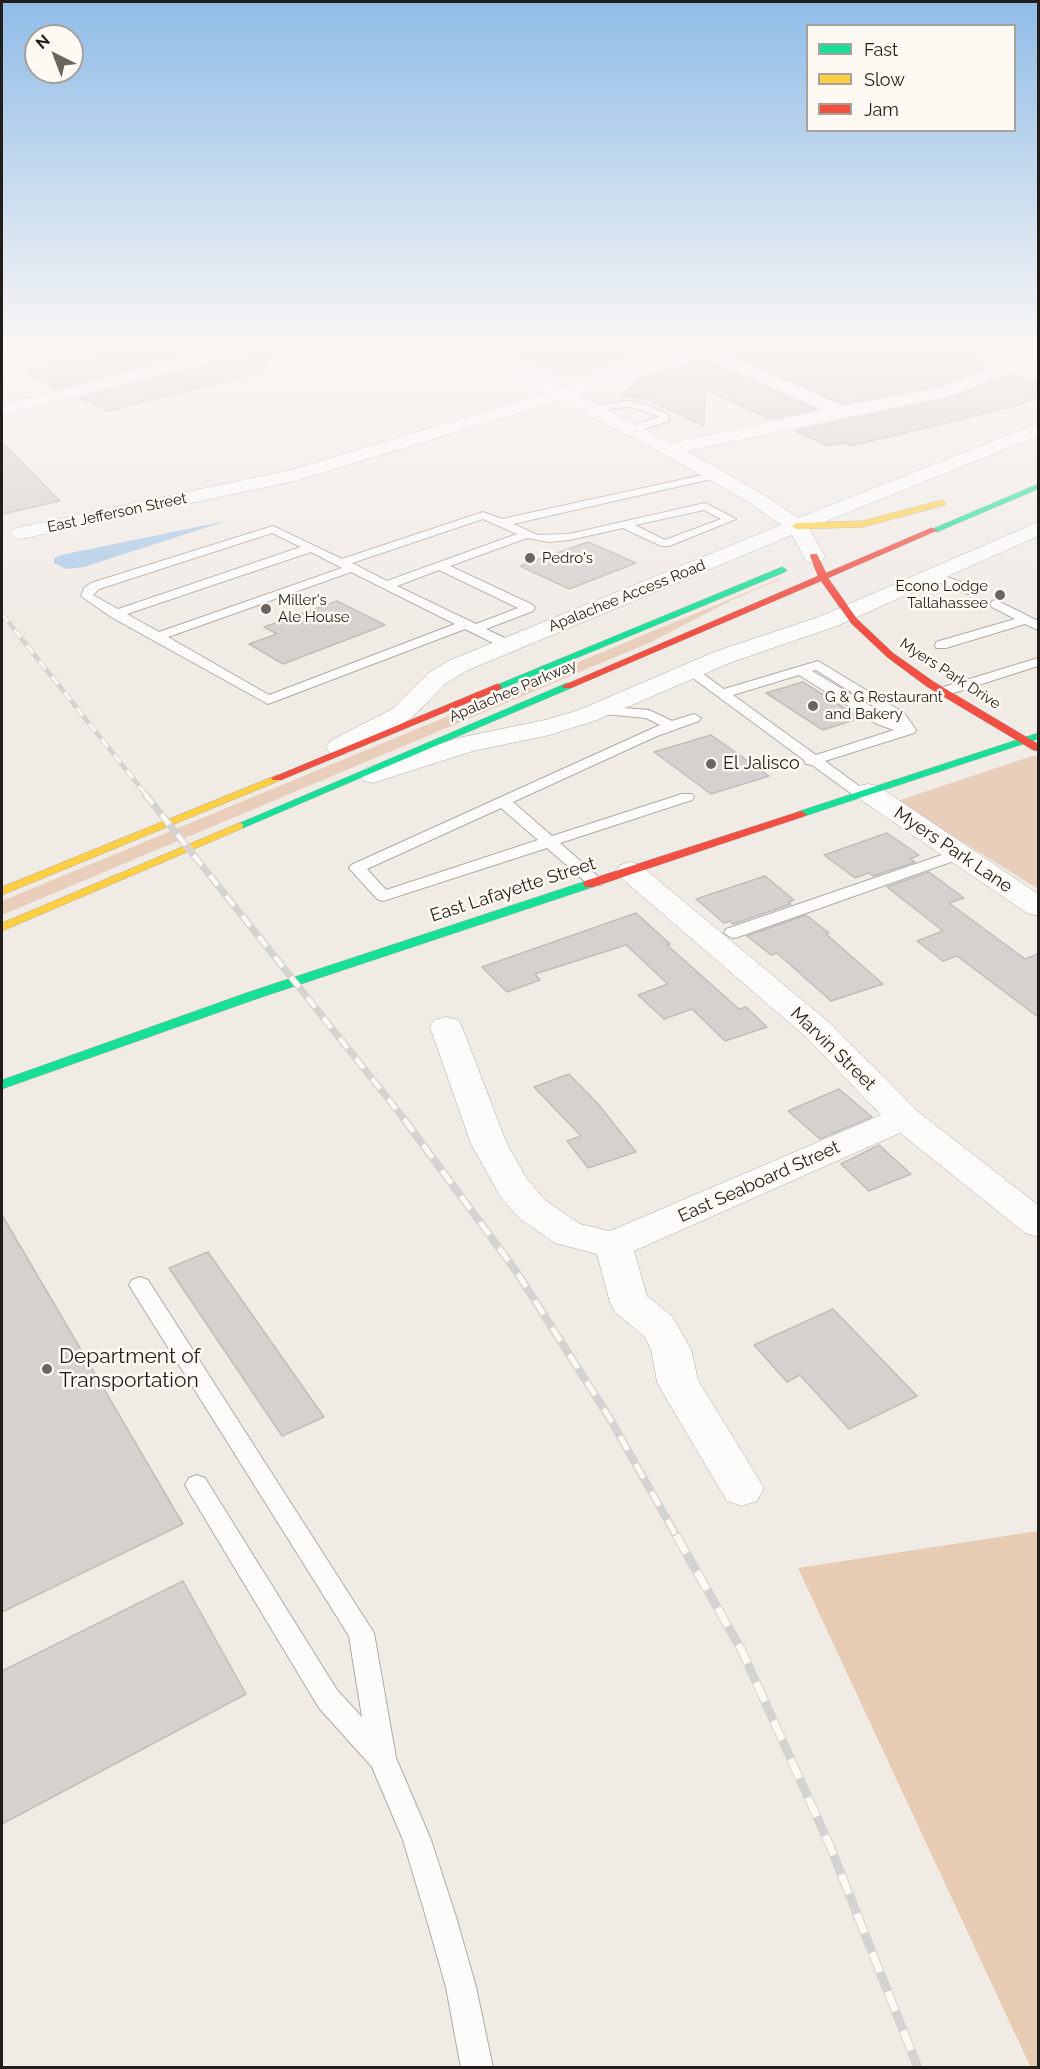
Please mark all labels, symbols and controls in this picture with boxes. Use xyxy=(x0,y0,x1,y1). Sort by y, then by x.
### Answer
north arrow xyxy=(24,24,84,84)
legend xyxy=(806,24,1016,132)
text: N xyxy=(32,31,54,53)
text: Fast xyxy=(864,39,898,60)
text: Slow xyxy=(864,69,905,90)
text: Jam xyxy=(864,99,899,120)
street label: East Jefferson Street xyxy=(46,489,188,537)
place label: Pedro's xyxy=(542,549,593,567)
marker: Pedro's xyxy=(523,551,537,565)
street label: Apalachee Access Road xyxy=(546,556,708,636)
place label: Econo Lodge Tallahassee xyxy=(896,577,988,612)
marker: Econo Lodge Tallahassee xyxy=(993,588,1007,602)
place label: Miller's Ale House xyxy=(278,591,350,626)
marker: Miller's Ale House xyxy=(259,602,273,616)
street label: Myers Park Drive xyxy=(896,635,1004,713)
street label: Apalachee Parkway xyxy=(446,656,580,726)
place label: G & G Restaurant and Bakery xyxy=(825,688,943,723)
marker: G & G Restaurant and Bakery xyxy=(806,699,820,713)
place label: El Jalisco xyxy=(723,753,800,775)
marker: El Jalisco xyxy=(704,757,718,771)
street label: Myers Park Lane xyxy=(890,802,1016,898)
street label: East Lafayette Street xyxy=(428,853,598,927)
street label: Marvin Street xyxy=(786,1003,880,1095)
street label: East Seaboard Street xyxy=(675,1137,843,1227)
place label: Department of Transportation xyxy=(59,1344,201,1394)
marker: Department of Transportation xyxy=(40,1362,54,1376)

